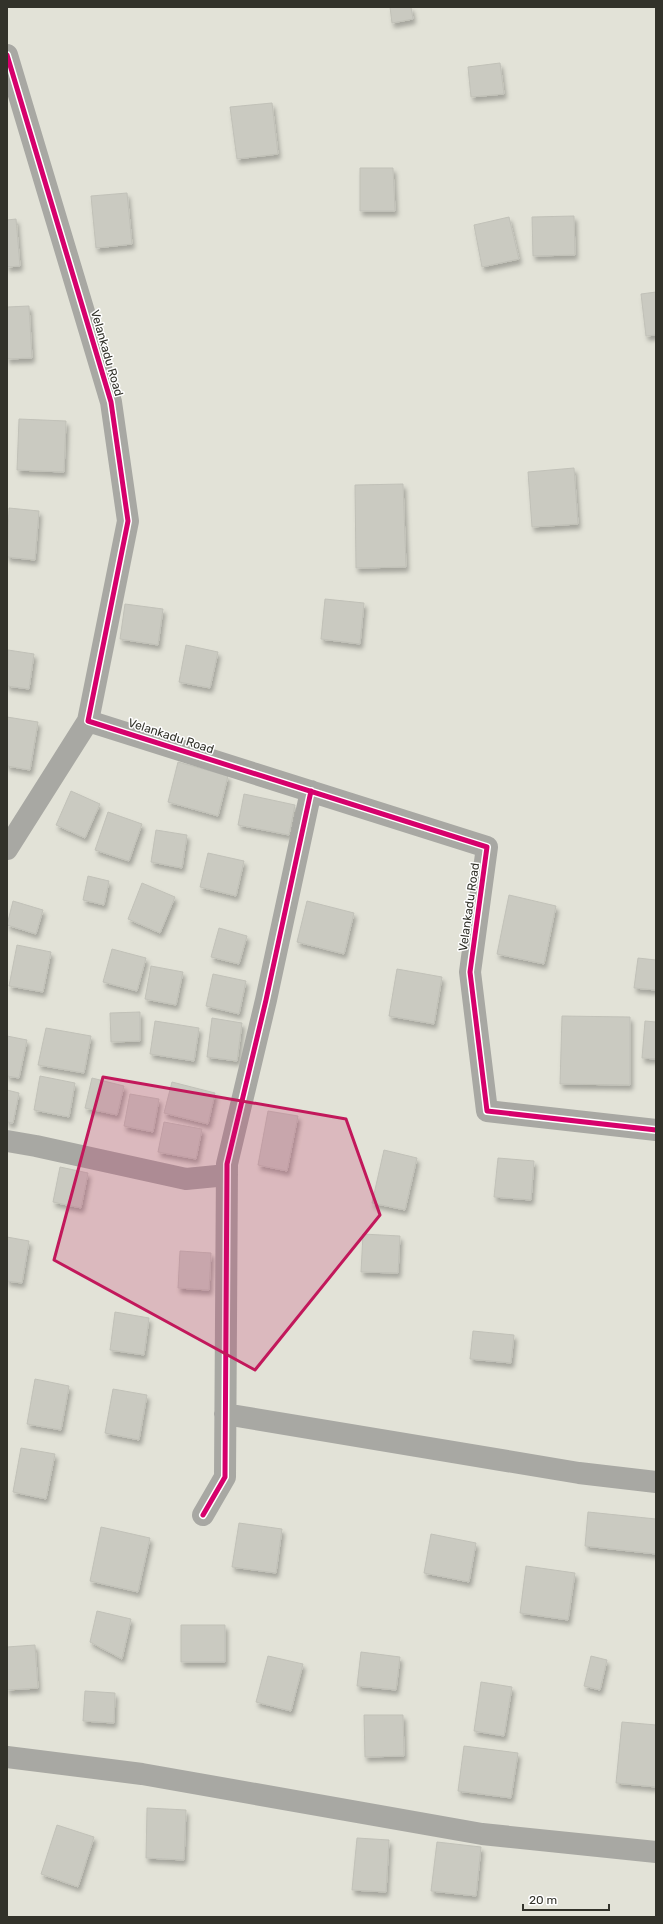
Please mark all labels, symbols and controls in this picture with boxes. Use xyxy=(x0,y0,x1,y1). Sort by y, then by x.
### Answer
street label: Velankadu Road xyxy=(88,308,126,398)
street label: Velankadu Road xyxy=(126,716,216,756)
street label: Velankadu Road xyxy=(456,862,482,952)
scale bar xyxy=(523,1886,609,1912)
text: 20 m xyxy=(529,1893,557,1907)

